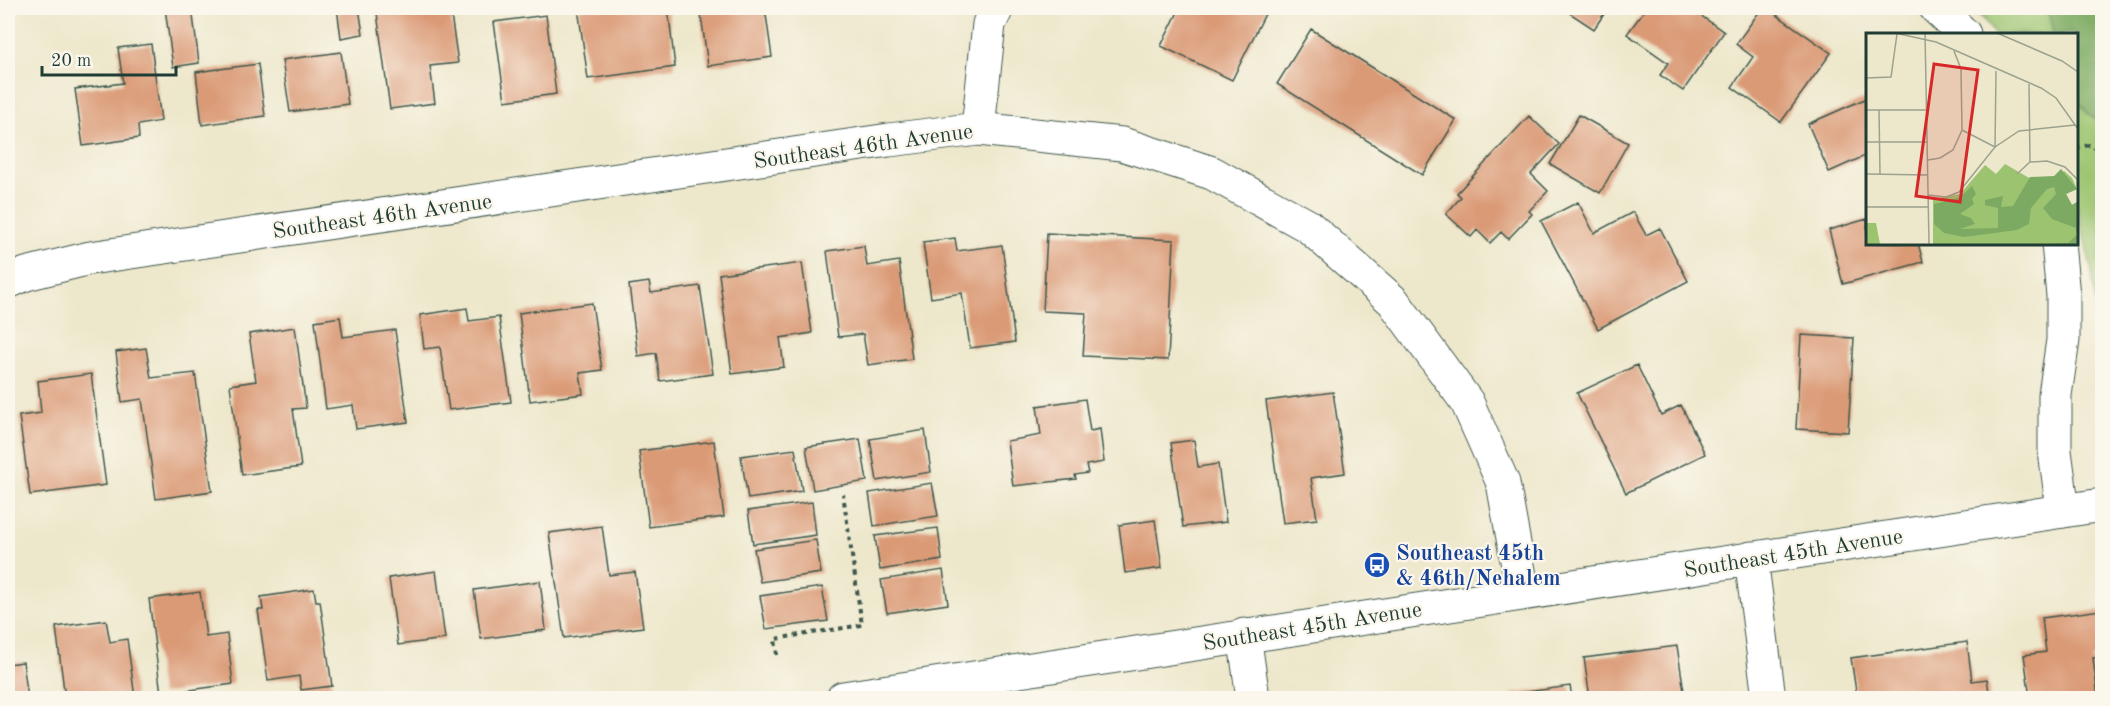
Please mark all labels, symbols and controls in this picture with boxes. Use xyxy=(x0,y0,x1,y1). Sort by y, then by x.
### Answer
inset map xyxy=(1866,33,2077,244)
scale bar xyxy=(42,39,176,77)
text: 20 m xyxy=(51,52,91,70)
street label: Southeast 46th Avenue xyxy=(752,121,975,173)
street label: Southeast 46th Avenue xyxy=(271,191,494,243)
street label: Southeast 45th Avenue xyxy=(1682,526,1904,582)
place label: Southeast 45th & 46th/Nehalem xyxy=(1396,543,1561,590)
bus stop icon: Southeast 45th & 46th/Nehalem xyxy=(1362,550,1392,580)
street label: Southeast 45th Avenue xyxy=(1201,599,1423,655)

